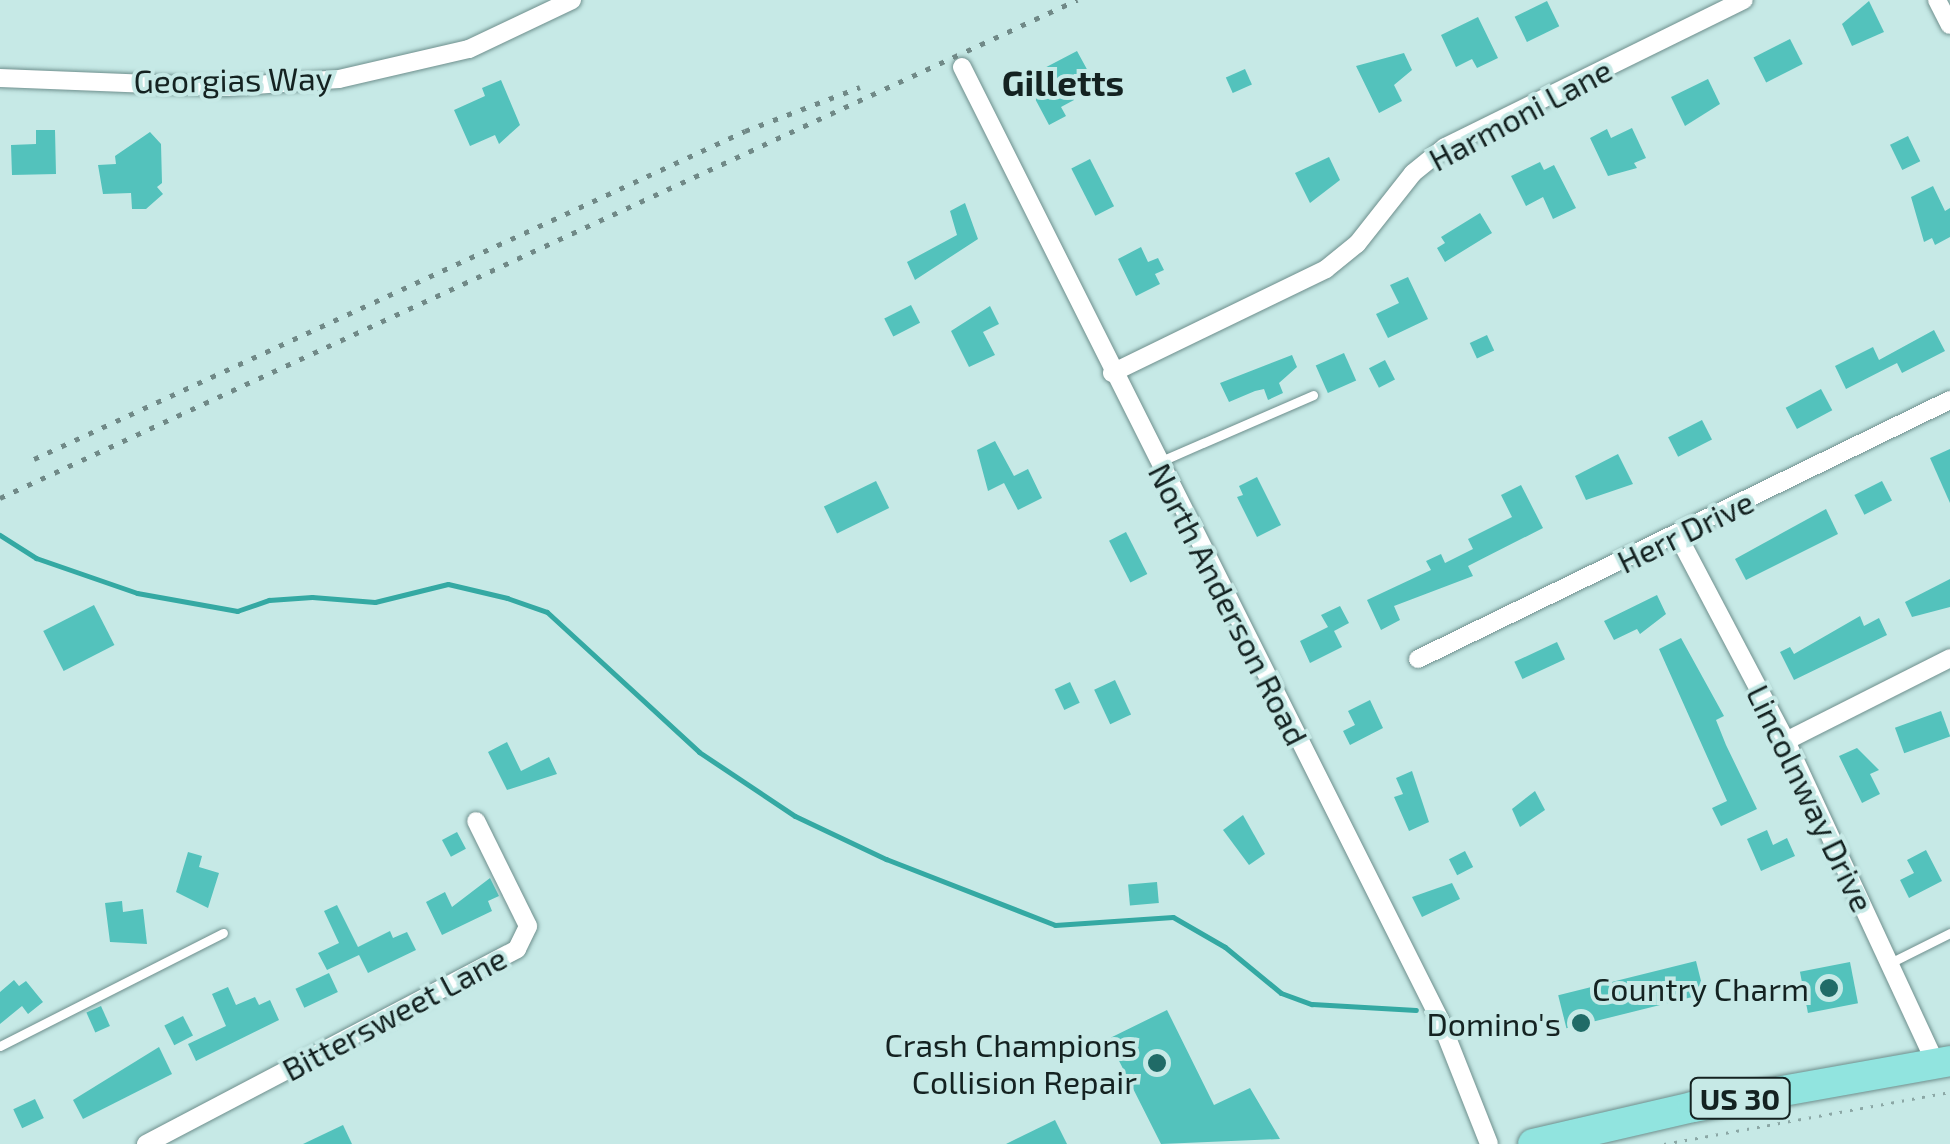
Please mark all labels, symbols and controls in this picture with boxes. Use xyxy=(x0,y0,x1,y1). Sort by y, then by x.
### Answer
street label: Harmoni Lane xyxy=(1422,50,1618,178)
street label: Georgias Way xyxy=(133,58,333,100)
district label: Gilletts xyxy=(1002,61,1124,103)
street label: North Anderson Road xyxy=(1141,456,1317,752)
street label: Herr Drive xyxy=(1610,481,1760,581)
street label: Lincolnway Drive xyxy=(1739,678,1883,918)
street label: Bittersweet Lane xyxy=(275,938,513,1088)
place label: Country Charm xyxy=(1591,969,1809,1007)
marker: Country Charm xyxy=(1818,977,1840,999)
place label: Domino's xyxy=(1426,1004,1561,1042)
marker: Domino's xyxy=(1570,1012,1592,1034)
place label: Crash Champions Collision Repair xyxy=(884,1026,1137,1101)
marker: Crash Champions Collision Repair xyxy=(1146,1052,1168,1074)
road number: US 30 xyxy=(1688,1073,1792,1123)

